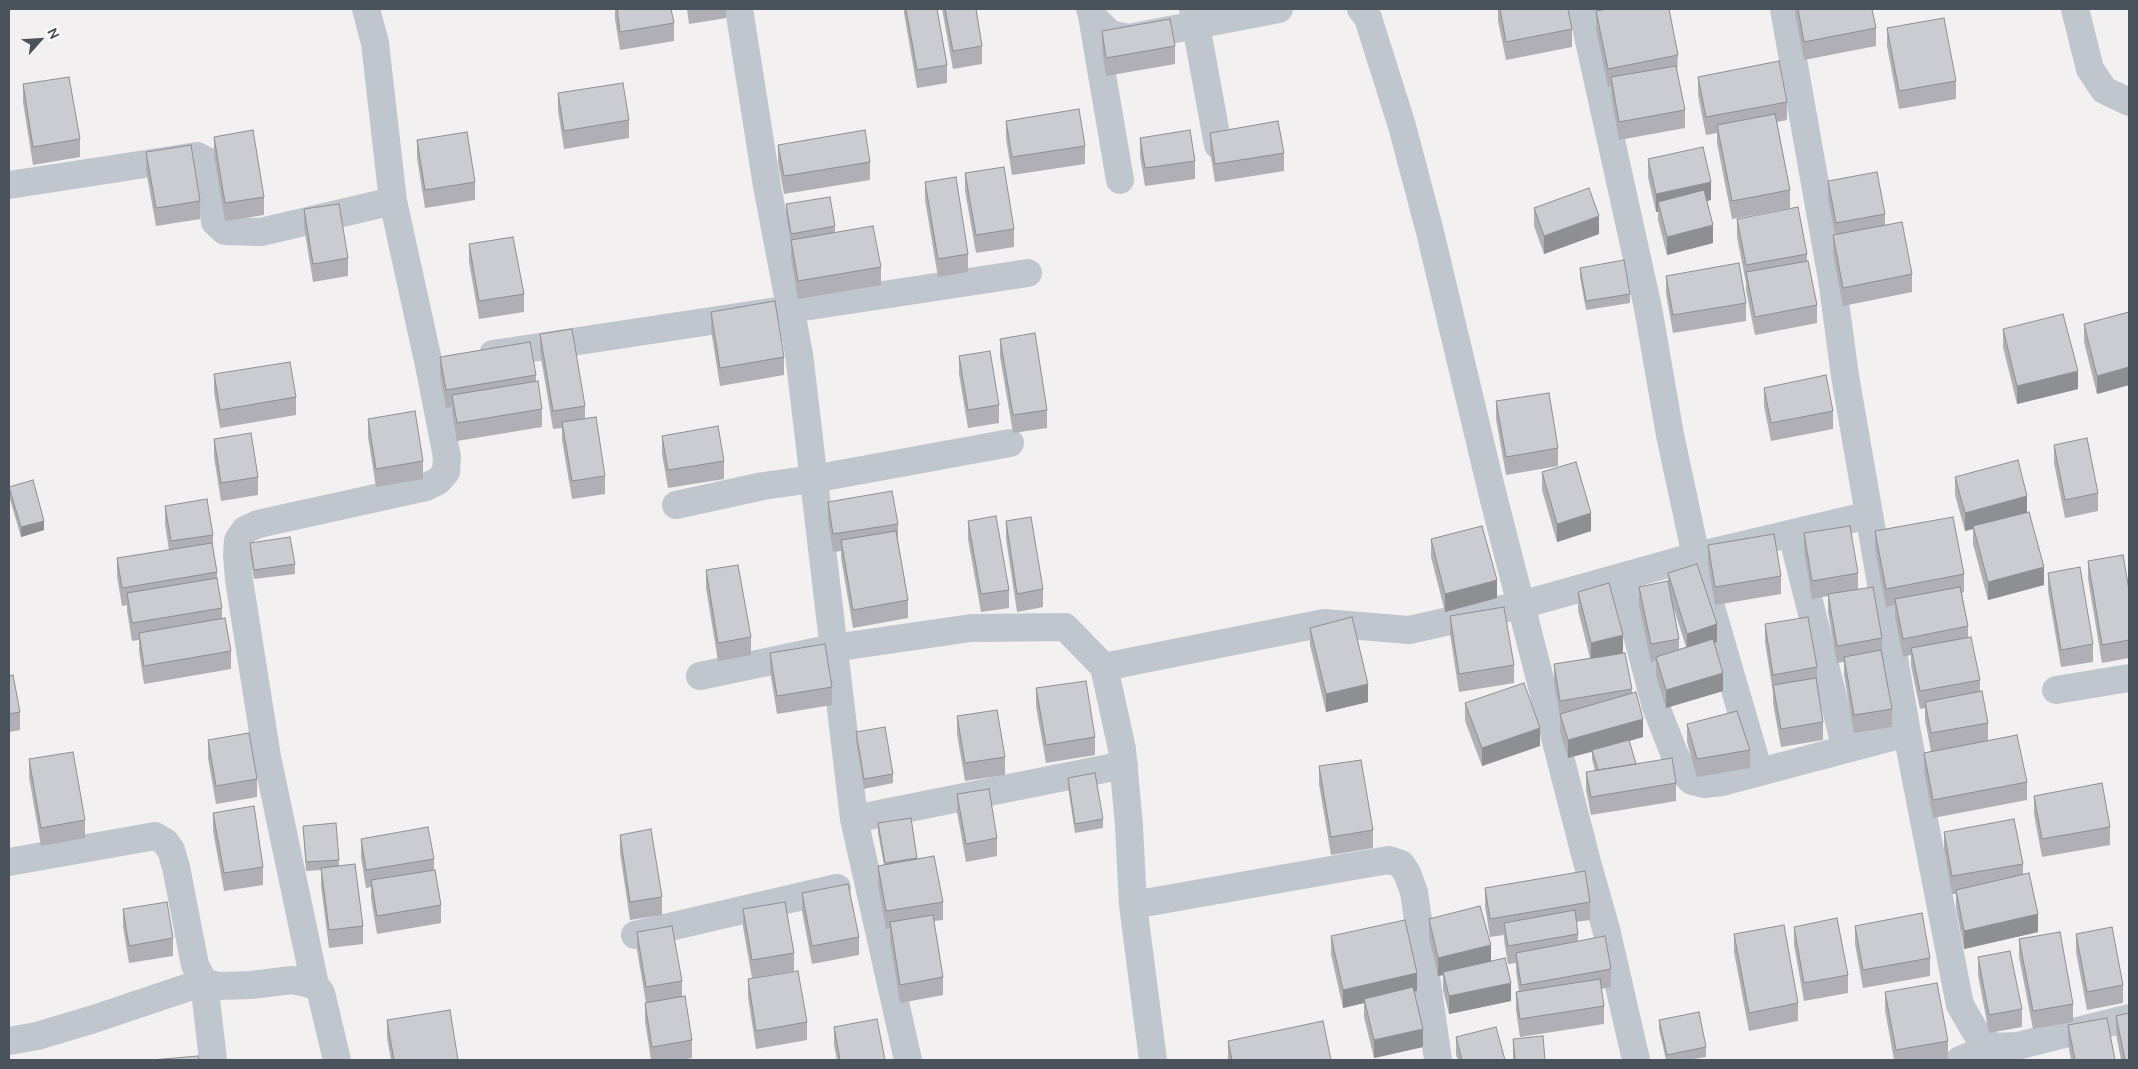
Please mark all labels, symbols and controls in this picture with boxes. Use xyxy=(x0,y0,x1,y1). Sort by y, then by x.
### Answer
north arrow xyxy=(15,15,65,65)
text: N xyxy=(44,25,63,42)

